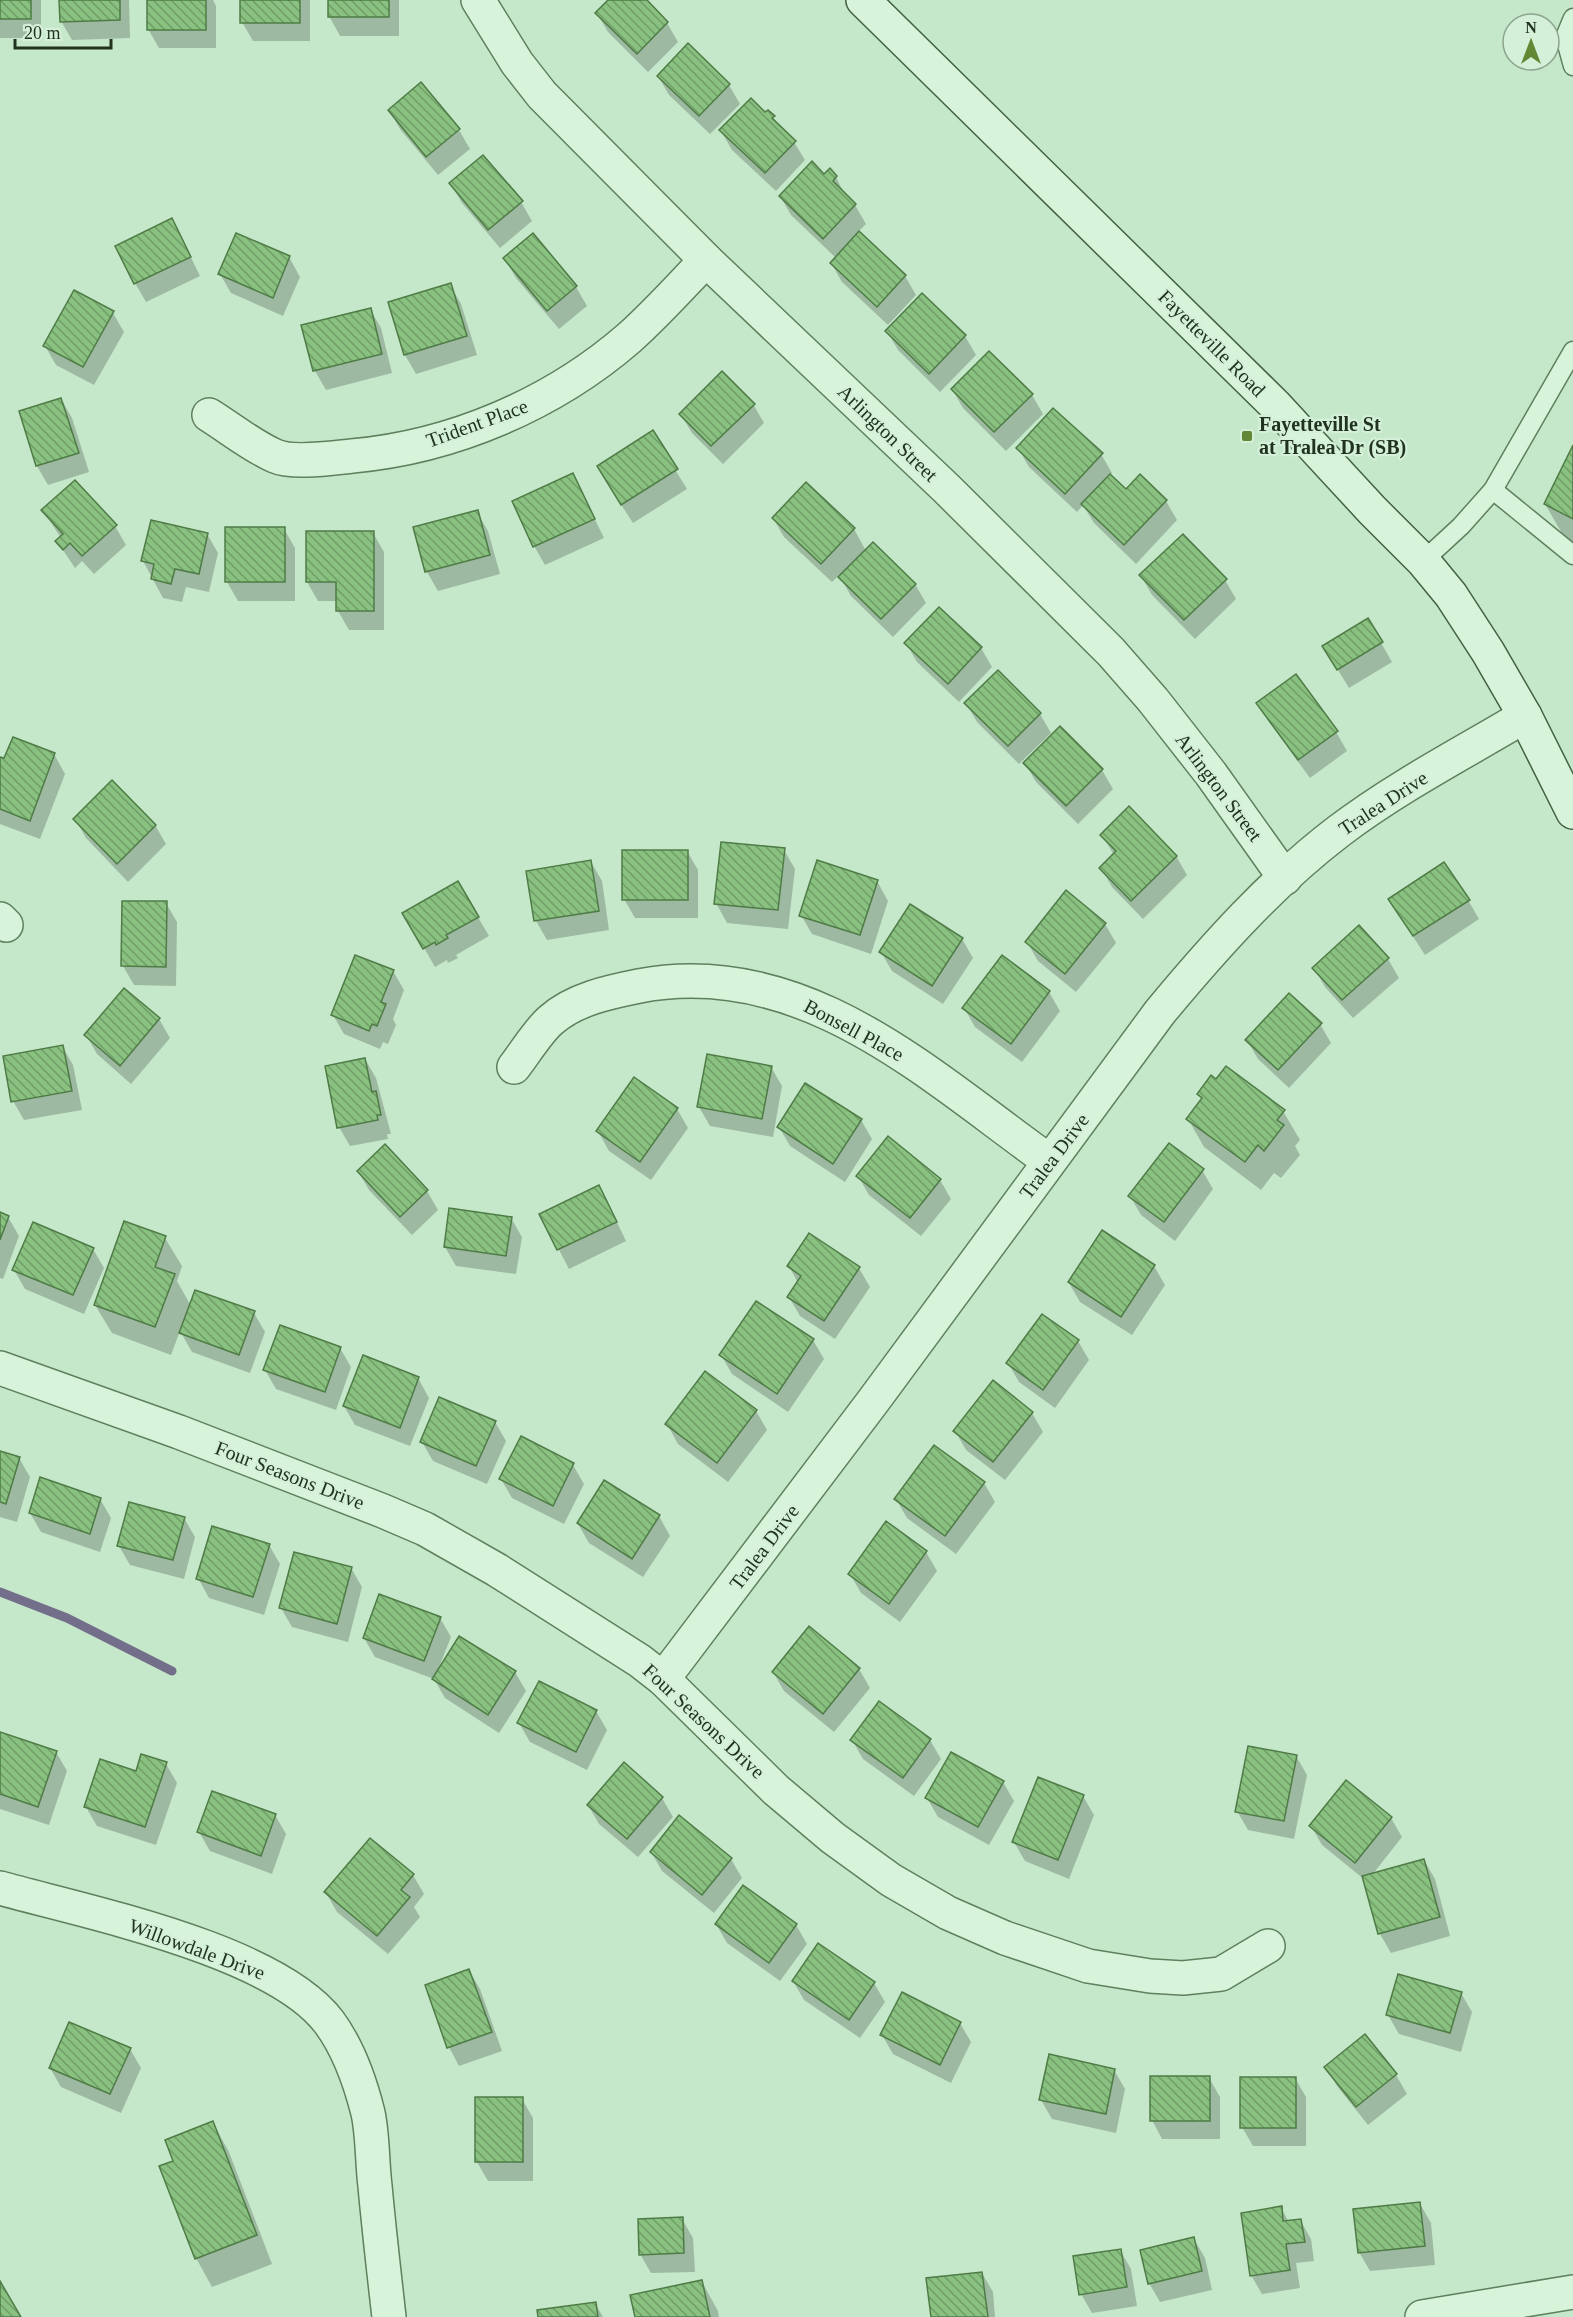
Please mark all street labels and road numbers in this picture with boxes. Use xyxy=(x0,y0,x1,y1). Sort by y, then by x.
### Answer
street label: Fayetteville Road xyxy=(1153,285,1270,402)
street label: Arlington Street xyxy=(833,380,943,487)
street label: Trident Place xyxy=(423,394,531,452)
street label: Arlington Street xyxy=(1170,729,1267,846)
street label: Tralea Drive xyxy=(1335,766,1431,840)
street label: Bonsell Place xyxy=(801,995,908,1065)
street label: Tralea Drive xyxy=(1015,1109,1093,1203)
street label: Four Seasons Drive xyxy=(212,1436,368,1514)
street label: Tralea Drive xyxy=(725,1500,803,1594)
street label: Four Seasons Drive xyxy=(639,1659,769,1783)
street label: Willowdale Drive xyxy=(126,1914,268,1984)

